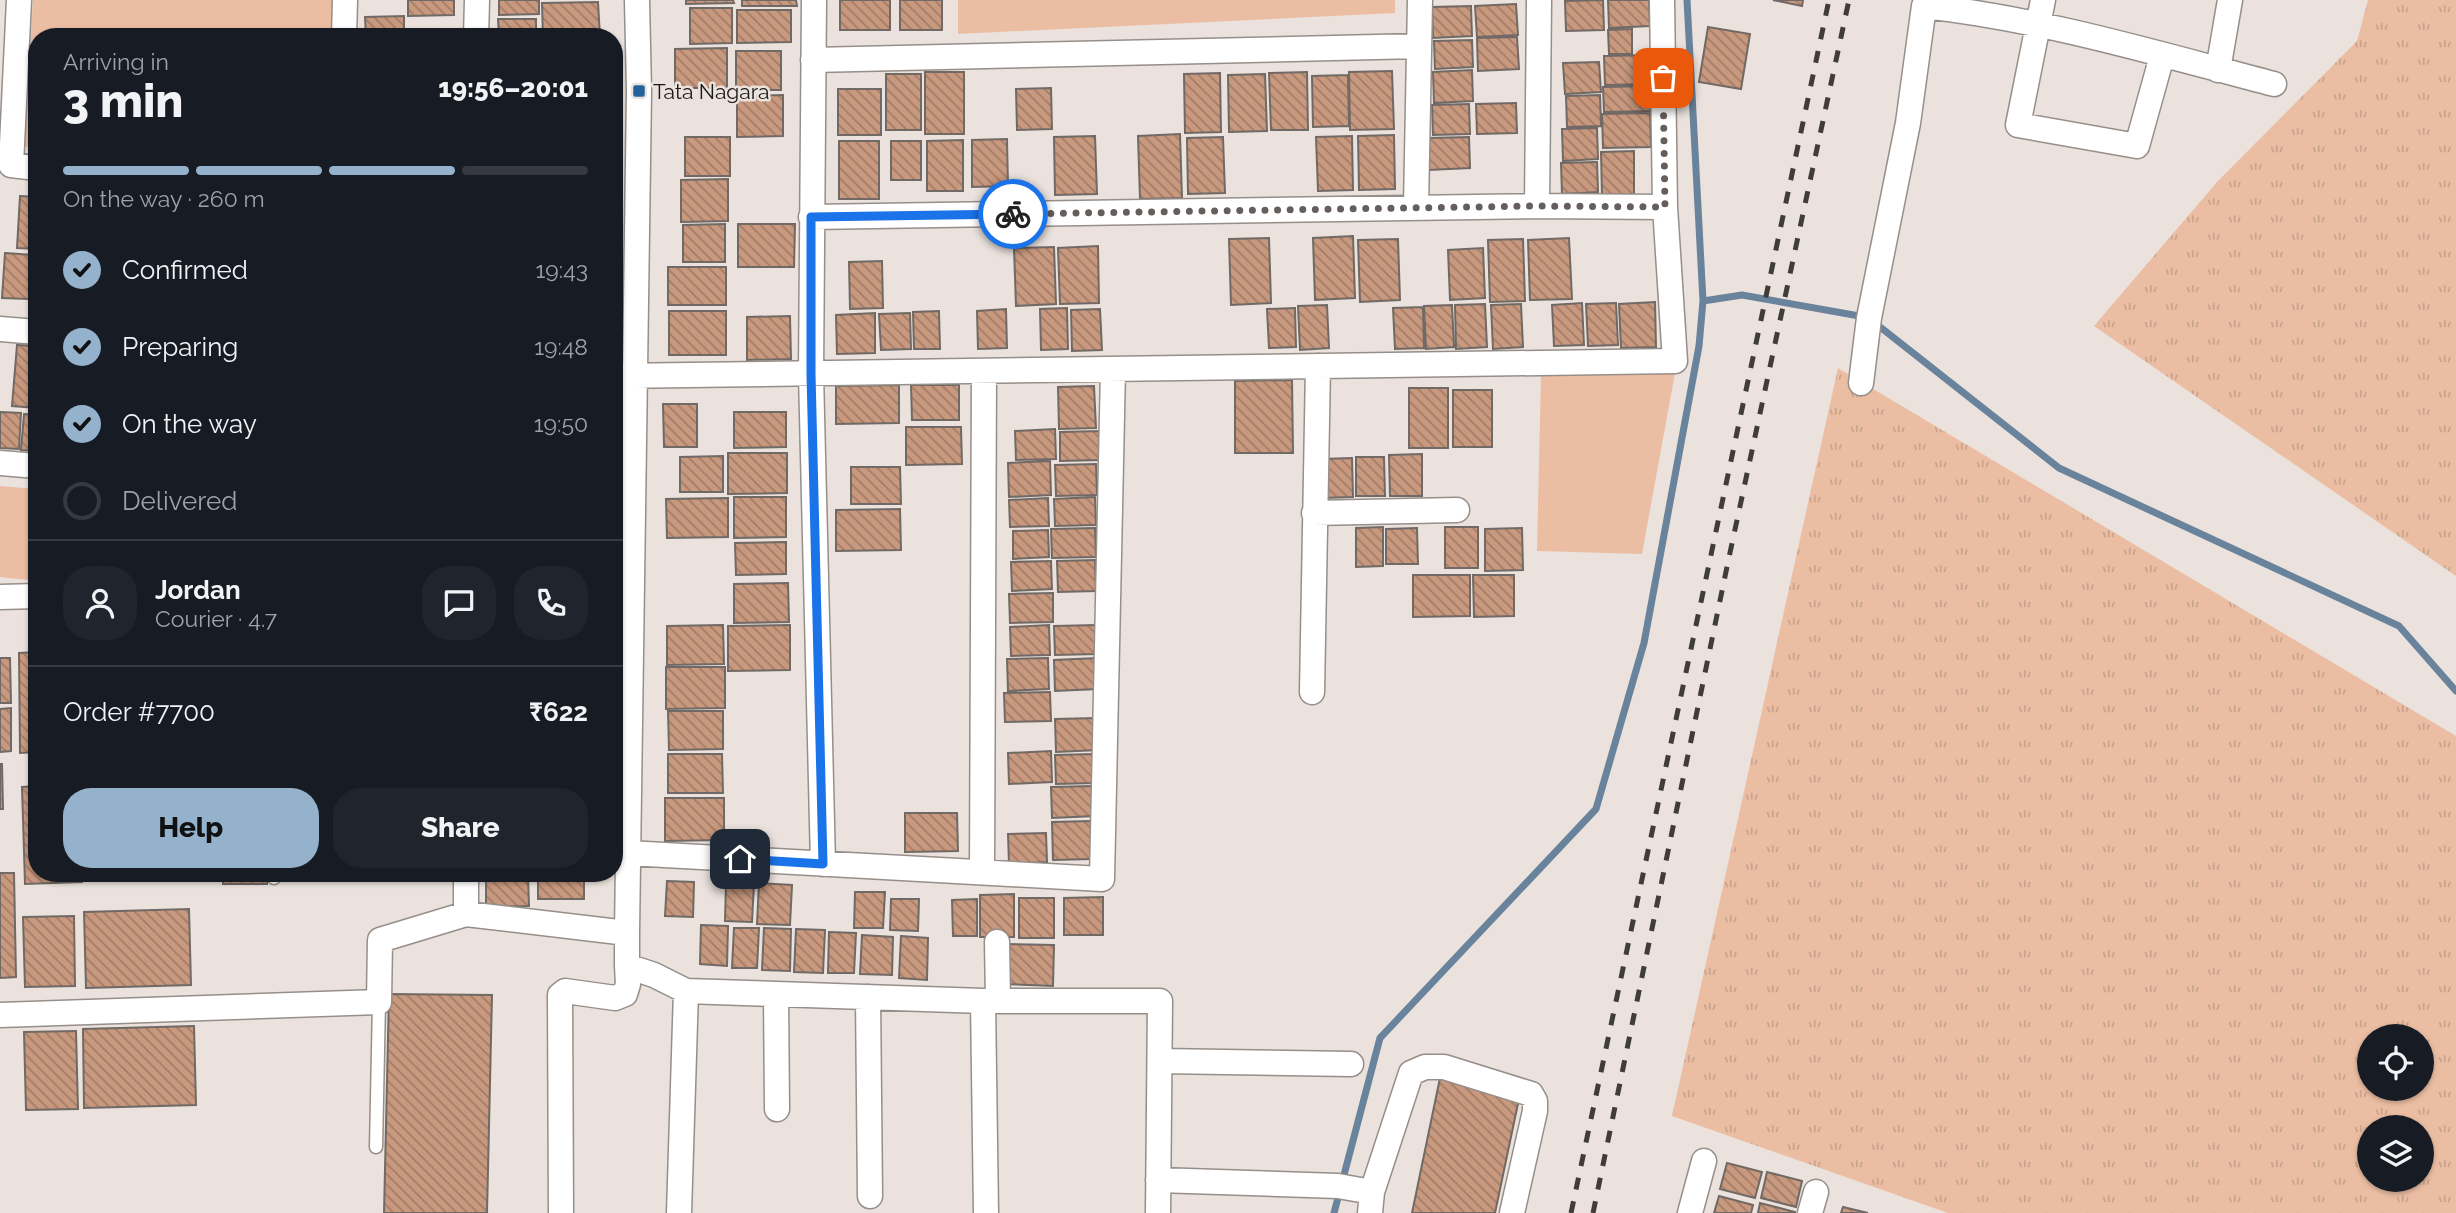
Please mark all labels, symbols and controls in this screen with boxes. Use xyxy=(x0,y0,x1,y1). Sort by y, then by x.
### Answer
text: Arriving in xyxy=(63,48,169,75)
pin xyxy=(1633,48,1693,108)
icon: bag xyxy=(1644,59,1682,97)
text: 19:56–20:01 xyxy=(438,73,588,103)
text: 3 min xyxy=(63,74,183,128)
place label: Tata Nagara xyxy=(653,79,770,104)
marker: Tata Nagara xyxy=(631,83,647,99)
courier xyxy=(978,179,1048,249)
text: On the way · 260 m xyxy=(63,185,265,212)
icon: bike xyxy=(994,195,1032,233)
icon: check xyxy=(63,251,101,289)
text: Confirmed xyxy=(122,255,248,285)
text: 19:43 xyxy=(536,256,588,283)
icon: check xyxy=(63,328,101,366)
text: Preparing xyxy=(122,332,238,362)
text: 19:48 xyxy=(534,333,588,360)
icon: check xyxy=(63,405,101,443)
text: On the way xyxy=(122,409,257,439)
text: 19:50 xyxy=(534,410,588,437)
text: Delivered xyxy=(122,486,237,516)
button: person xyxy=(63,566,137,640)
button: chat xyxy=(422,566,496,640)
button: phone xyxy=(514,566,588,640)
text: Jordan xyxy=(155,575,241,605)
text: Courier · 4.7 xyxy=(155,605,277,632)
text: Order #7700 xyxy=(63,697,215,727)
text: ₹622 xyxy=(529,697,588,727)
button: Help xyxy=(63,788,319,868)
button: Share xyxy=(333,788,588,868)
pin xyxy=(710,829,770,889)
icon: home xyxy=(721,840,759,878)
map controls xyxy=(2357,1024,2434,1192)
button: locate xyxy=(2357,1024,2434,1101)
button: layers xyxy=(2357,1115,2434,1192)

